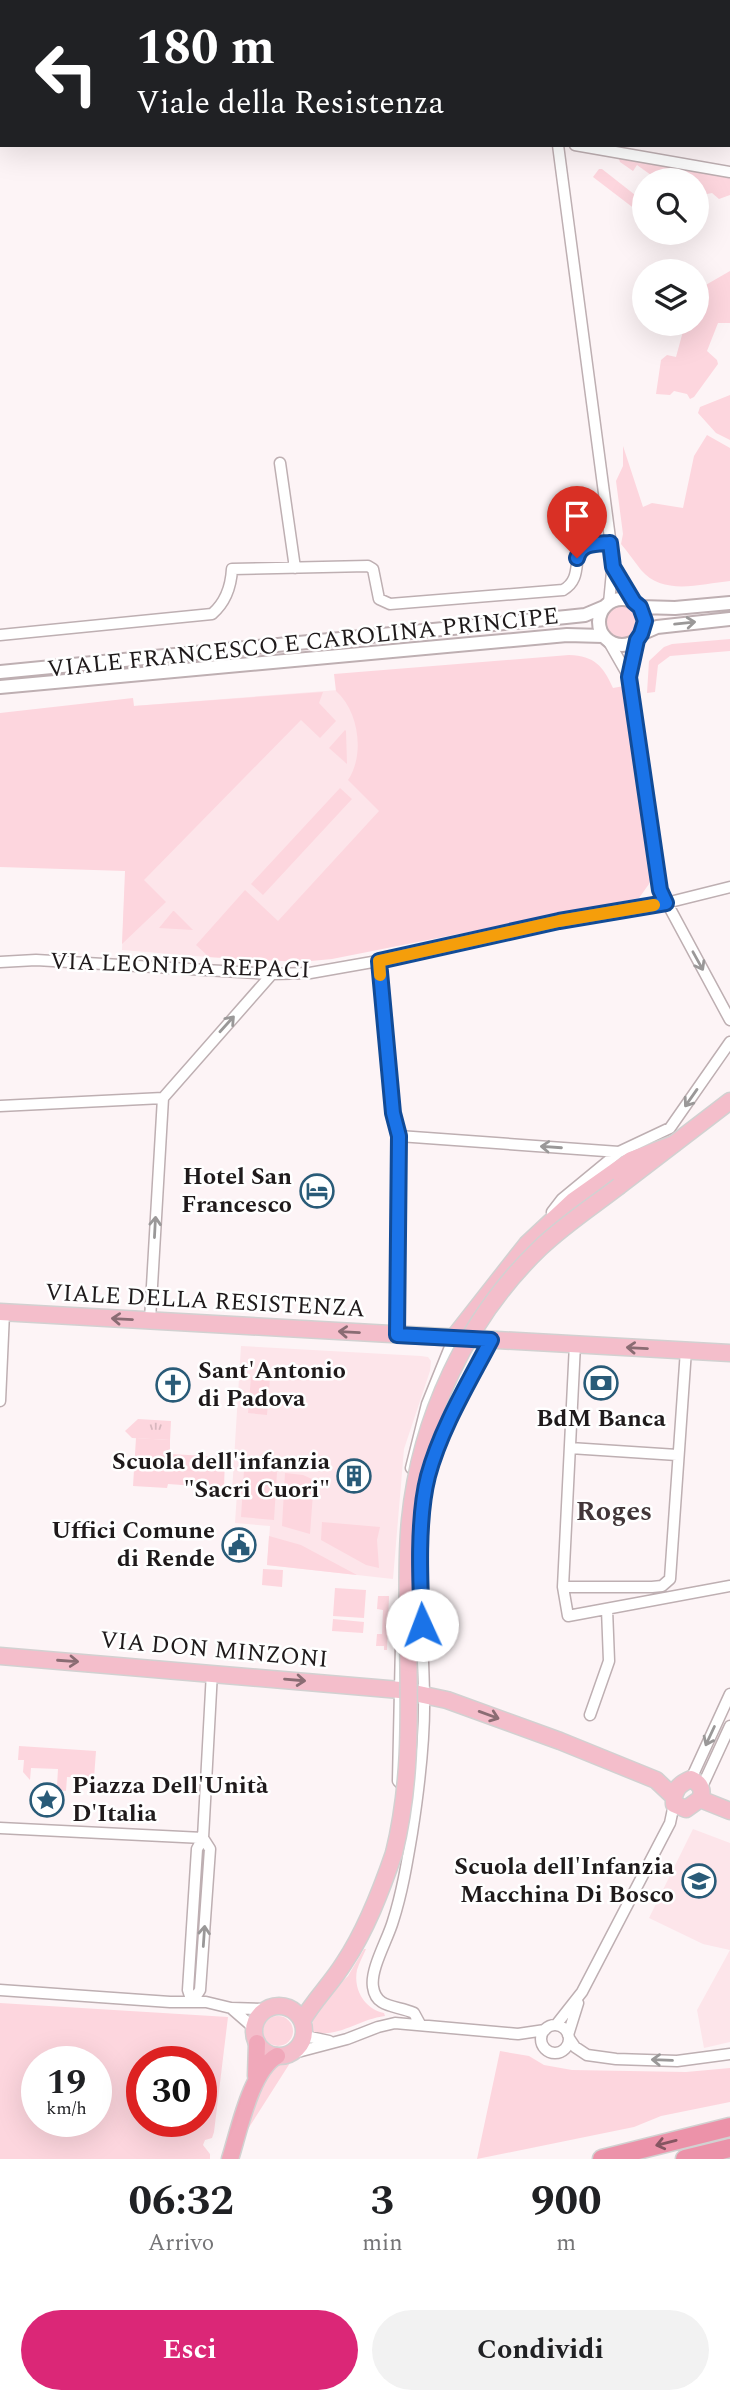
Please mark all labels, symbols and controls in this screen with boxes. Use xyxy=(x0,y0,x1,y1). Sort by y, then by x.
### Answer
text: 180 m xyxy=(136,11,275,86)
icon: left xyxy=(21,28,112,119)
text: Viale della Resistenza xyxy=(136,79,444,128)
map controls xyxy=(632,168,709,336)
button: search xyxy=(632,168,709,245)
button: layers xyxy=(632,259,709,336)
pin xyxy=(547,486,607,558)
icon: arrive xyxy=(558,497,596,535)
street label: VIALE FRANCESCO E CAROLINA PRINCIPE xyxy=(45,598,561,688)
one-way arrow xyxy=(673,616,696,629)
street label: VIA LEONIDA REPACI xyxy=(49,943,311,989)
one-way arrow xyxy=(692,950,705,971)
one-way arrow xyxy=(218,1016,235,1033)
one-way arrow xyxy=(684,1088,698,1108)
one-way arrow xyxy=(540,1140,562,1153)
place label: Hotel San Francesco xyxy=(181,1159,292,1223)
hotel icon: Hotel San Francesco xyxy=(298,1172,336,1210)
one-way arrow xyxy=(148,1216,161,1239)
street label: VIALE DELLA RESISTENZA xyxy=(44,1275,366,1327)
one-way arrow xyxy=(111,1312,134,1325)
one-way arrow xyxy=(338,1325,361,1338)
one-way arrow xyxy=(627,1341,649,1354)
place label: Sant'Antonio di Padova xyxy=(198,1353,346,1417)
bank icon: BdM Banca xyxy=(582,1364,620,1402)
church icon: Sant'Antonio di Padova xyxy=(154,1366,192,1404)
place label: BdM Banca xyxy=(536,1401,666,1437)
place label: Scuola dell'infanzia "Sacri Cuori" xyxy=(112,1444,331,1508)
building icon: Scuola dell'infanzia "Sacri Cuori" xyxy=(335,1457,373,1495)
district label: Roges xyxy=(576,1490,652,1533)
place label: Uffici Comune di Rende xyxy=(51,1513,215,1577)
public building icon: Uffici Comune di Rende xyxy=(220,1526,258,1564)
position arrow xyxy=(385,1588,459,1662)
street label: VIA DON MINZONI xyxy=(99,1622,329,1678)
one-way arrow xyxy=(56,1655,79,1668)
one-way arrow xyxy=(283,1674,306,1687)
one-way arrow xyxy=(478,1710,500,1723)
one-way arrow xyxy=(703,1725,717,1746)
place label: Piazza Dell'Unità D'Italia xyxy=(72,1768,269,1832)
place icon: Piazza Dell'Unità D'Italia xyxy=(28,1781,66,1819)
place label: Scuola dell'Infanzia Macchina Di Bosco xyxy=(454,1849,675,1913)
school or university icon: Scuola dell'Infanzia Macchina Di Bosco xyxy=(680,1862,718,1900)
one-way arrow xyxy=(198,1926,211,1948)
speed limit sign: 30 xyxy=(126,2046,217,2137)
one-way arrow xyxy=(651,2054,674,2067)
text: 19 xyxy=(47,2056,86,2109)
text: km/h xyxy=(46,2095,87,2122)
one-way arrow xyxy=(655,2137,678,2150)
text: 06:32 xyxy=(128,2170,234,2233)
text: 3 xyxy=(371,2170,394,2233)
text: 900 xyxy=(531,2170,602,2233)
text: Arrivo xyxy=(148,2226,214,2261)
text: min xyxy=(362,2226,403,2261)
text: m xyxy=(556,2226,576,2261)
button: Esci xyxy=(21,2310,358,2390)
button: Condividi xyxy=(372,2310,709,2390)

